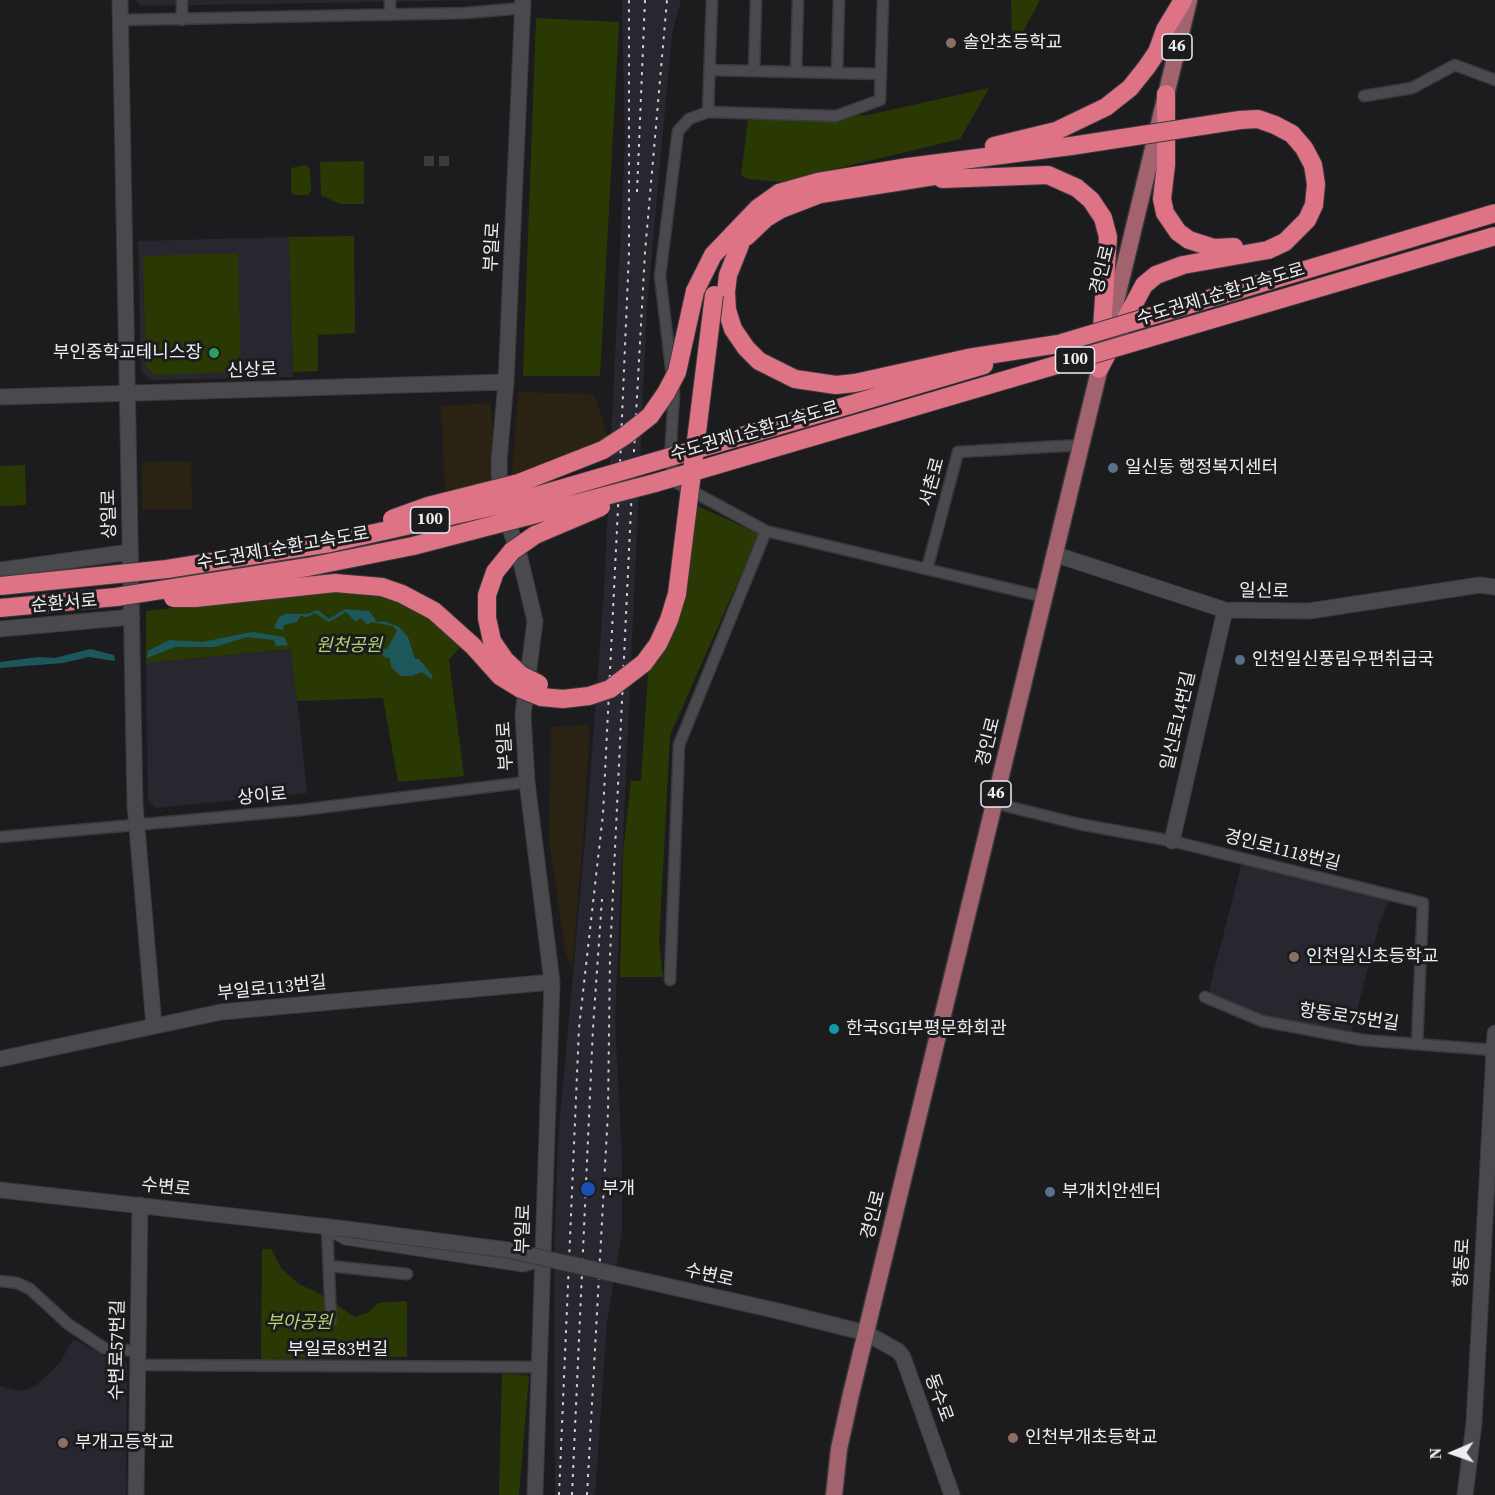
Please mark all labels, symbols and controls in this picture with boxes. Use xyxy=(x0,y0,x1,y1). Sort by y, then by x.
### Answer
place label: 솔안초등학교 xyxy=(963,32,1062,54)
road number: 46 xyxy=(1162,34,1192,60)
marker: 솔안초등학교 xyxy=(944,36,958,50)
street label: 부일로 xyxy=(481,222,505,272)
street label: 경인로 xyxy=(1087,243,1119,297)
street label: 수도권제1순환고속도로 xyxy=(1134,259,1308,331)
place label: 부인중학교테니스장 xyxy=(53,342,202,364)
marker: 부인중학교테니스장 xyxy=(207,346,221,360)
road number: 100 xyxy=(1056,347,1094,373)
street label: 신상로 xyxy=(227,359,277,383)
street label: 수도권제1순환고속도로 xyxy=(668,398,842,466)
street label: 서촌로 xyxy=(916,455,950,509)
place label: 일신동 행정복지센터 xyxy=(1125,457,1278,479)
marker: 일신동 행정복지센터 xyxy=(1106,461,1120,475)
street label: 상일로 xyxy=(99,489,121,539)
road number: 100 xyxy=(410,507,450,533)
street label: 수도권제1순환고속도로 xyxy=(195,523,371,575)
street label: 일신로 xyxy=(1239,581,1289,603)
street label: 순환서로 xyxy=(30,590,98,618)
park label: 원천공원 xyxy=(316,635,382,657)
place label: 인천일신풍림우편취급국 xyxy=(1252,649,1434,671)
marker: 인천일신풍림우편취급국 xyxy=(1233,653,1247,667)
street label: 일신로14번길 xyxy=(1157,669,1201,773)
street label: 경인로 xyxy=(973,715,1005,769)
street label: 부일로 xyxy=(494,721,518,771)
road number: 46 xyxy=(981,781,1011,807)
street label: 상이로 xyxy=(236,784,288,810)
street label: 경인로1118번길 xyxy=(1222,826,1342,876)
place label: 인천일신초등학교 xyxy=(1306,946,1438,968)
marker: 인천일신초등학교 xyxy=(1287,950,1301,964)
street label: 부일로113번길 xyxy=(216,973,328,1005)
street label: 항동로75번길 xyxy=(1298,1000,1400,1036)
place label: 한국SGI부평문화회관 xyxy=(846,1018,1006,1040)
marker: 한국SGI부평문화회관 xyxy=(827,1022,841,1036)
street label: 수변로 xyxy=(140,1175,192,1201)
place label: 부개 xyxy=(602,1178,635,1200)
marker: 부개 xyxy=(579,1180,597,1198)
place label: 부개치안센터 xyxy=(1062,1181,1161,1203)
marker: 부개치안센터 xyxy=(1043,1185,1057,1199)
street label: 경인로 xyxy=(858,1188,890,1242)
street label: 부일로 xyxy=(512,1204,536,1254)
street label: 항동로 xyxy=(1451,1238,1475,1288)
street label: 수변로 xyxy=(682,1260,736,1292)
street label: 수변로57번길 xyxy=(106,1299,130,1401)
park label: 부아공원 xyxy=(266,1312,332,1334)
street label: 부일로83번길 xyxy=(288,1339,388,1361)
street label: 동수로 xyxy=(919,1371,957,1425)
north arrow xyxy=(1423,1423,1483,1483)
place label: 인천부개초등학교 xyxy=(1025,1427,1157,1449)
marker: 인천부개초등학교 xyxy=(1006,1431,1020,1445)
place label: 부개고등학교 xyxy=(75,1432,174,1454)
marker: 부개고등학교 xyxy=(56,1436,70,1450)
text: N xyxy=(1424,1447,1446,1460)

